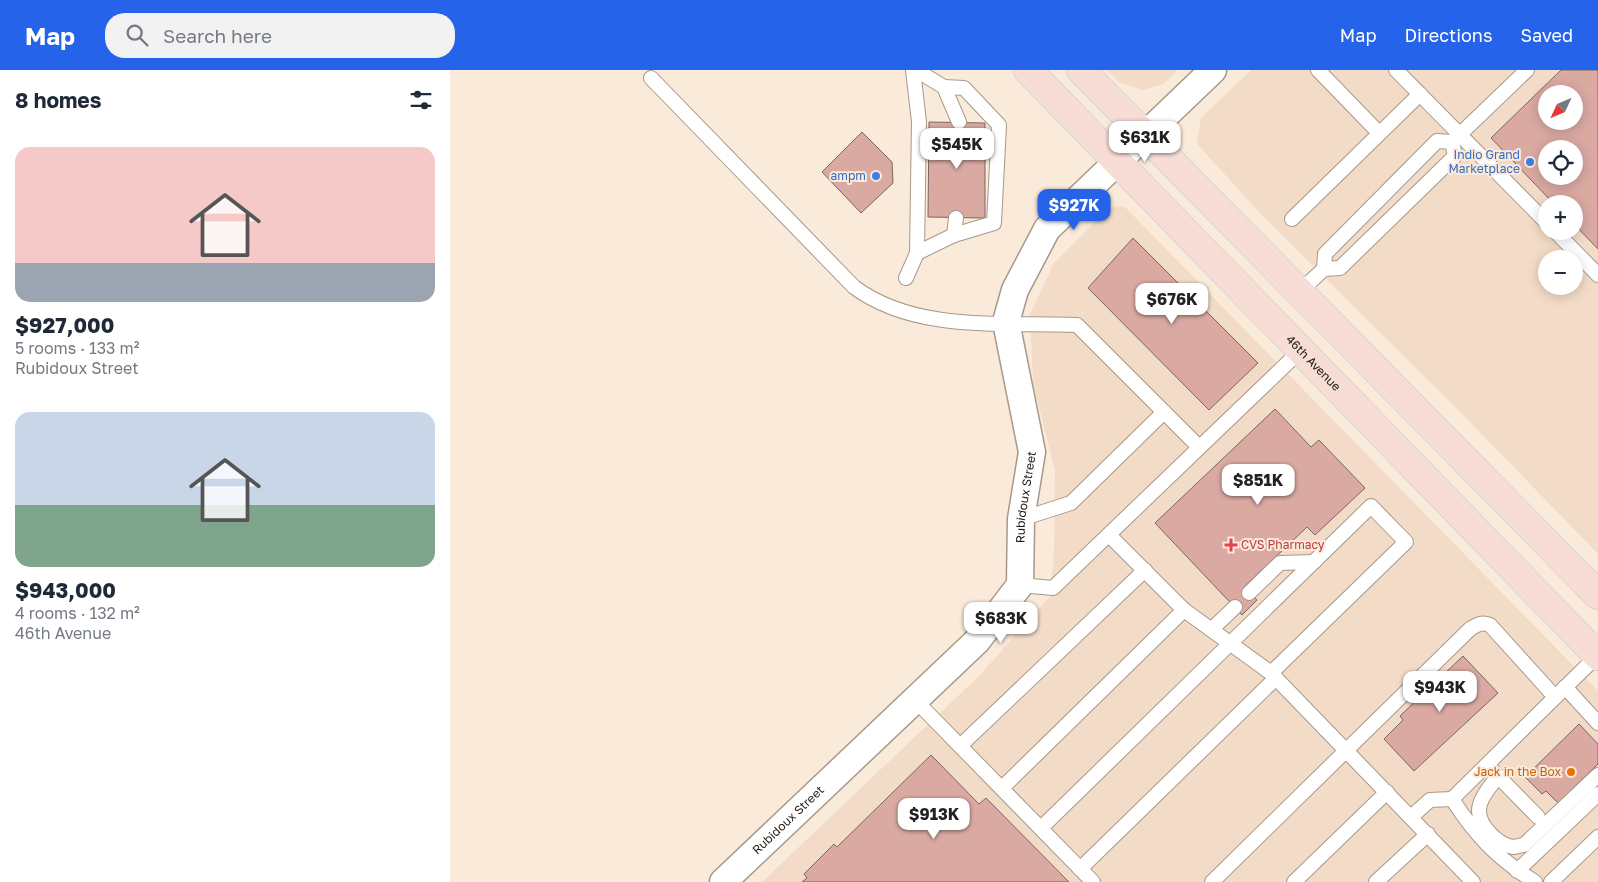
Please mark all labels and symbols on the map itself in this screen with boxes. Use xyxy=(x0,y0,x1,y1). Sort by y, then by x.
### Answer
north arrow xyxy=(1538,85,1582,130)
pin: $631K xyxy=(1110,121,1180,163)
pin: $545K xyxy=(922,128,992,170)
place label: Indio Grand Marketplace xyxy=(1448,147,1520,176)
marker: Indio Grand Marketplace xyxy=(1524,156,1536,168)
place label: ampm xyxy=(831,168,866,183)
marker: ampm xyxy=(870,170,882,182)
pin: $927K xyxy=(1039,189,1109,231)
pin: $676K xyxy=(1137,282,1207,325)
street label: 46th Avenue xyxy=(1283,332,1344,394)
street label: Rubidoux Street xyxy=(1013,450,1039,543)
pin: $851K xyxy=(1223,464,1293,506)
place label: CVS Pharmacy xyxy=(1241,537,1325,552)
marker: CVS Pharmacy xyxy=(1225,539,1237,551)
pin: $683K xyxy=(966,602,1036,644)
pin: $943K xyxy=(1405,670,1475,713)
place label: Jack in the Box xyxy=(1474,764,1561,779)
marker: Jack in the Box xyxy=(1565,766,1577,778)
street label: Rubidoux Street xyxy=(749,782,827,857)
pin: $913K xyxy=(899,798,969,840)

